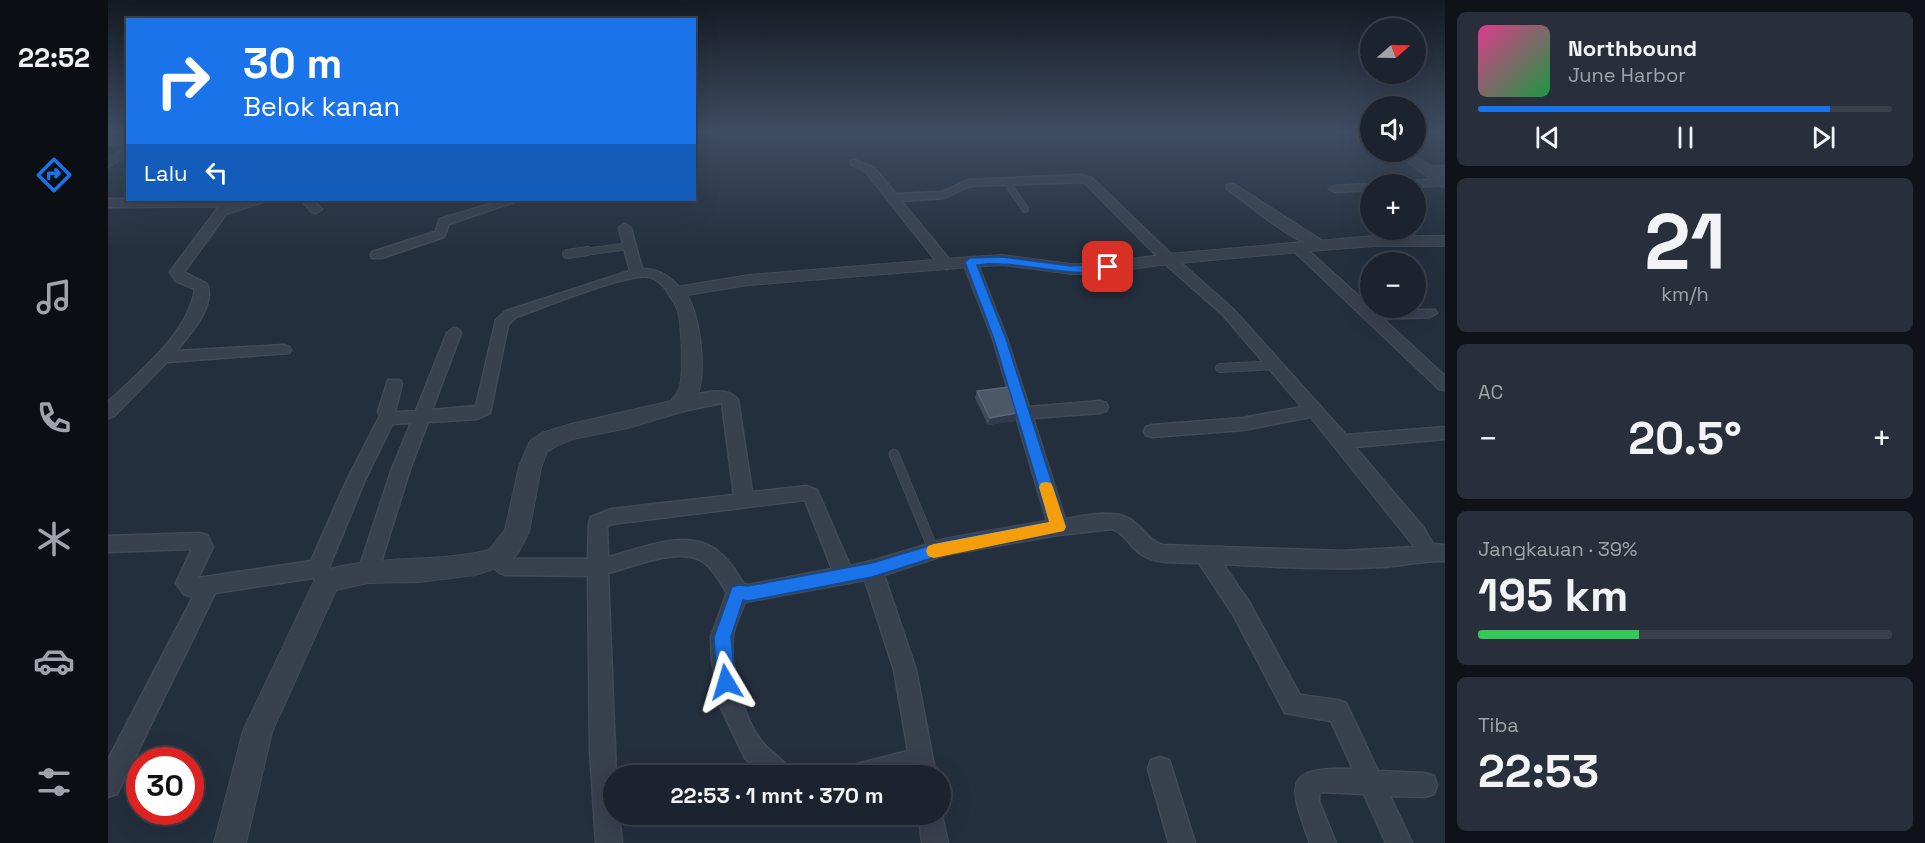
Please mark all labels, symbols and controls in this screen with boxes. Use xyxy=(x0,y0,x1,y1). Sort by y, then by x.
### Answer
north arrow xyxy=(1360,18,1426,84)
map controls xyxy=(1360,18,1426,318)
text: Northbound xyxy=(1568,34,1697,62)
text: 30 m xyxy=(243,37,342,90)
text: 22:52 xyxy=(18,40,90,75)
icon: right xyxy=(144,42,222,120)
text: June Harbor xyxy=(1568,62,1686,88)
text: Belok kanan xyxy=(243,89,400,124)
button: sound xyxy=(1360,96,1426,162)
icon: previous xyxy=(1531,121,1564,154)
icon: pause xyxy=(1669,121,1702,154)
icon: next xyxy=(1807,121,1840,154)
icon: directions xyxy=(33,154,75,196)
icon: left xyxy=(200,156,233,189)
text: Lalu xyxy=(144,159,188,187)
button: + xyxy=(1360,174,1426,240)
text: 21 xyxy=(1644,192,1726,292)
pin xyxy=(1082,241,1133,292)
icon: arrive xyxy=(1091,250,1124,283)
button: − xyxy=(1360,252,1426,318)
icon: music xyxy=(33,276,75,318)
text: km/h xyxy=(1661,281,1709,307)
text: AC xyxy=(1478,379,1503,405)
icon: phone xyxy=(33,397,75,439)
text: 20.5° xyxy=(1628,410,1742,467)
text: − xyxy=(1478,418,1498,460)
text: + xyxy=(1872,418,1892,460)
icon: climate xyxy=(33,518,75,560)
text: Jangkauan · 39% xyxy=(1478,536,1638,562)
text: 195 km xyxy=(1478,567,1628,624)
icon: car xyxy=(33,640,75,682)
position arrow xyxy=(694,650,758,714)
text: Tiba xyxy=(1478,712,1519,738)
text: 22:53 xyxy=(1478,743,1599,800)
speed limit sign: 30 xyxy=(126,747,204,825)
icon: filters xyxy=(33,761,75,803)
text: 22:53 · 1 mnt · 370 m xyxy=(671,781,883,809)

